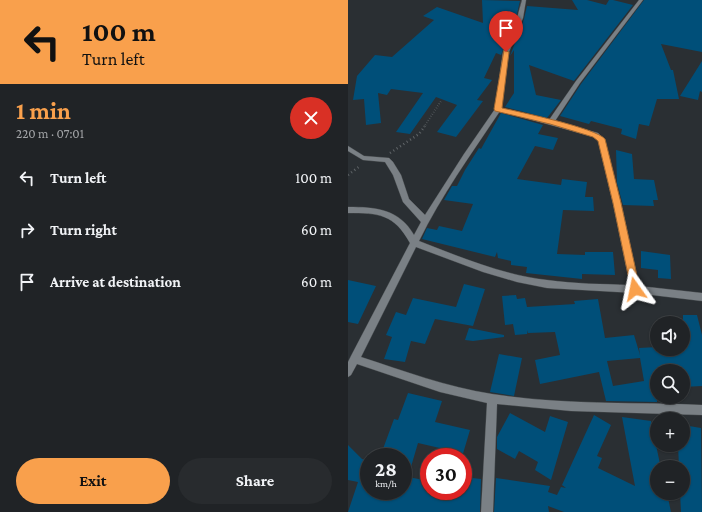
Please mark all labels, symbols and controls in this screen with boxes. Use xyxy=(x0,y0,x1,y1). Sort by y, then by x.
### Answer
pin xyxy=(489,11,523,52)
icon: left xyxy=(16,16,68,68)
text: 100 m xyxy=(82,16,156,47)
icon: arrive xyxy=(495,17,517,39)
text: Turn left xyxy=(82,49,145,69)
text: 1 min xyxy=(16,97,71,124)
button: close xyxy=(290,97,332,139)
text: 220 m · 07:01 xyxy=(16,126,84,141)
icon: left xyxy=(16,167,38,189)
text: Turn left xyxy=(50,170,106,186)
text: 100 m xyxy=(295,170,332,186)
icon: right xyxy=(16,219,38,241)
text: Turn right xyxy=(50,222,117,238)
text: 60 m xyxy=(301,222,332,238)
position arrow xyxy=(614,268,656,310)
icon: arrive xyxy=(16,271,38,293)
text: Arrive at destination xyxy=(50,274,181,290)
text: 60 m xyxy=(301,274,332,290)
map controls xyxy=(650,316,690,500)
button: sound xyxy=(650,316,690,356)
button: search xyxy=(650,364,690,404)
button: + xyxy=(650,412,690,452)
speed limit sign: 30 xyxy=(420,448,472,500)
button: Exit xyxy=(16,458,170,504)
button: Share xyxy=(178,458,332,504)
text: 28 xyxy=(375,458,397,480)
button: − xyxy=(650,460,690,500)
text: km/h xyxy=(375,478,397,489)

